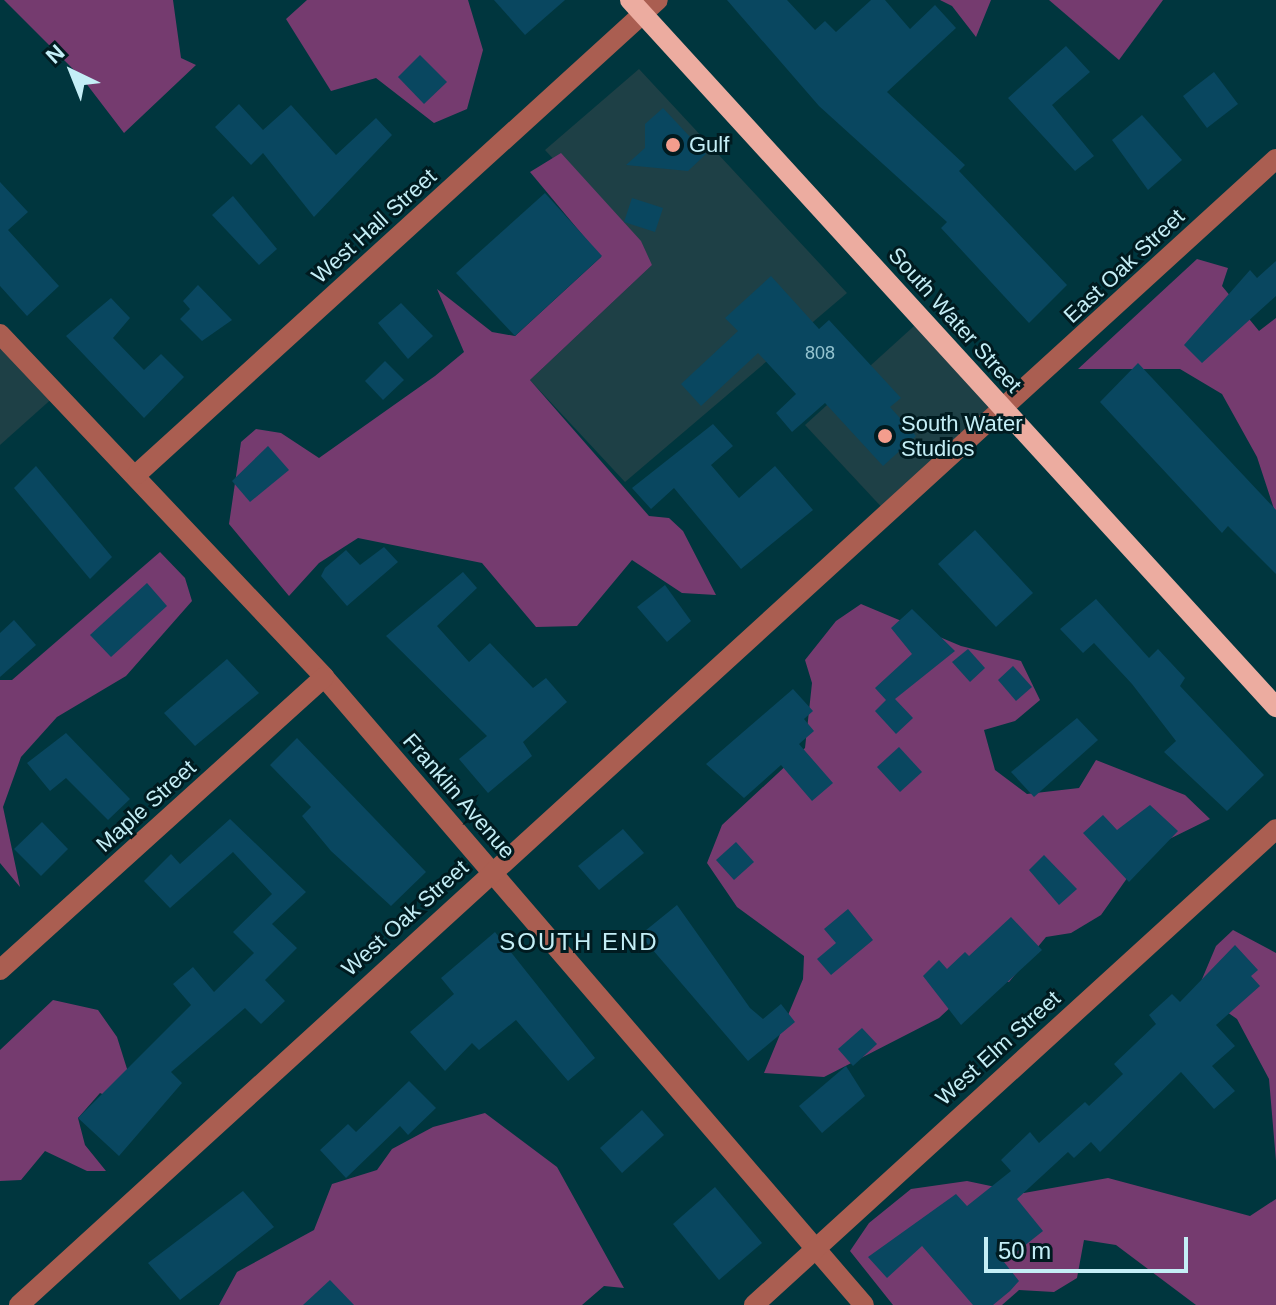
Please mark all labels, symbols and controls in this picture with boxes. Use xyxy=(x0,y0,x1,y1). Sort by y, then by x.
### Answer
north arrow xyxy=(32,32,112,112)
text: N xyxy=(41,40,70,69)
place label: Gulf xyxy=(689,132,729,158)
marker: Gulf xyxy=(664,136,682,154)
street label: West Hall Street xyxy=(306,163,442,289)
street label: East Oak Street xyxy=(1058,203,1190,329)
street label: South Water Street xyxy=(883,242,1027,398)
house number: 808 xyxy=(805,342,835,364)
place label: South Water Studios xyxy=(901,410,1022,462)
marker: South Water Studios xyxy=(876,427,894,445)
street label: Franklin Avenue xyxy=(397,728,521,864)
street label: Maple Street xyxy=(91,754,201,858)
street label: West Oak Street xyxy=(336,854,474,982)
district label: SOUTH END xyxy=(499,928,659,956)
street label: West Elm Street xyxy=(930,985,1066,1111)
scale bar xyxy=(988,1221,1192,1271)
text: 50 m xyxy=(998,1237,1051,1264)

